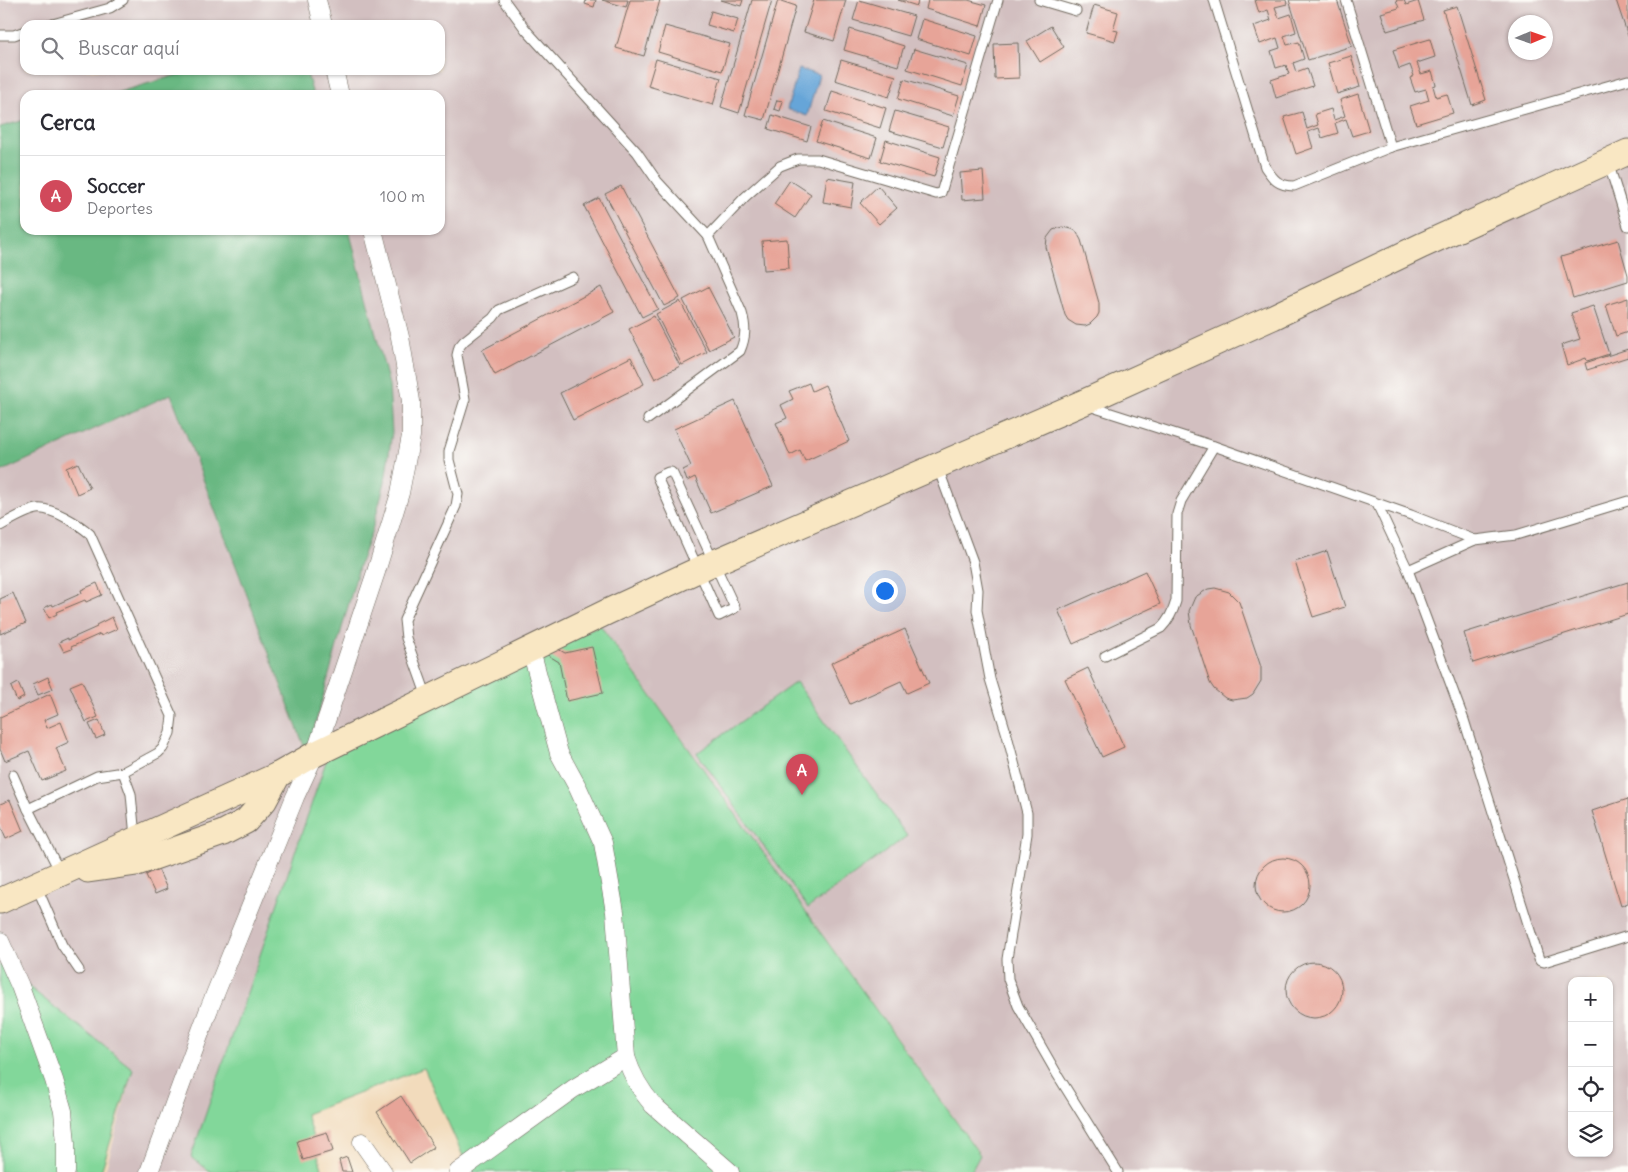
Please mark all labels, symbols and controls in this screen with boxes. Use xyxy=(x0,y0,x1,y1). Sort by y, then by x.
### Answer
north arrow xyxy=(1508,15,1553,60)
search box xyxy=(20,20,445,75)
icon: search xyxy=(38,34,66,62)
text: Buscar aquí xyxy=(78,36,179,60)
text: Cerca xyxy=(40,109,95,136)
text: Soccer xyxy=(87,174,145,198)
text: A xyxy=(51,186,61,206)
text: 100 m xyxy=(380,186,425,206)
text: Deportes xyxy=(87,198,153,218)
your location xyxy=(872,578,898,604)
pin: A xyxy=(786,754,818,795)
map controls xyxy=(1568,977,1613,1157)
button: + xyxy=(1568,977,1613,1022)
button: − xyxy=(1568,1022,1613,1067)
button: locate xyxy=(1568,1067,1613,1112)
button: layers xyxy=(1568,1112,1613,1157)

